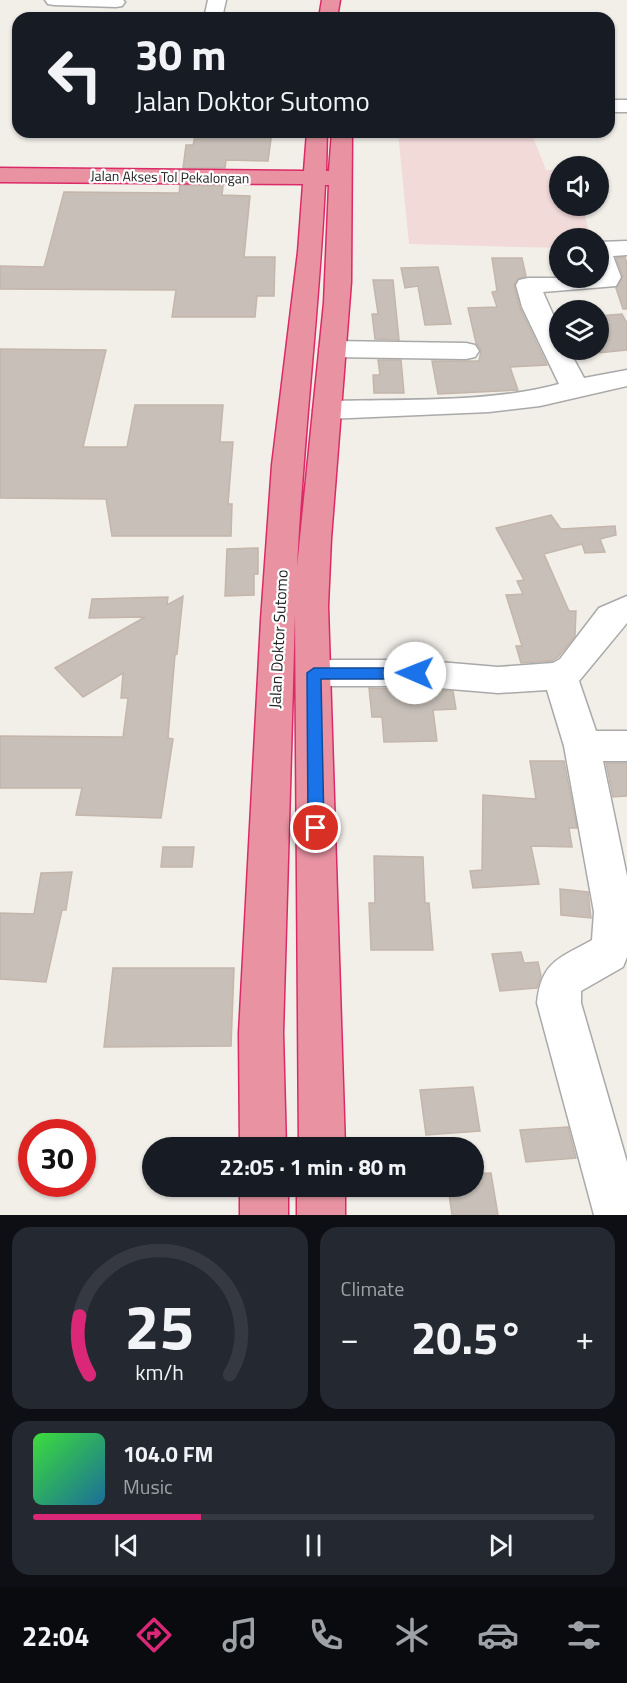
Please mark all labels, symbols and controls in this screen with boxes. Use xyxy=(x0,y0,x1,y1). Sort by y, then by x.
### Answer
text: 30 m xyxy=(135,22,227,86)
icon: left xyxy=(36,36,114,114)
text: Jalan Doktor Sutomo xyxy=(135,80,370,121)
map controls xyxy=(549,156,609,360)
button: sound xyxy=(549,156,609,216)
street label: Jalan Akses Tol Pekalongan xyxy=(90,165,250,188)
button: search xyxy=(549,228,609,288)
button: layers xyxy=(549,300,609,360)
street label: Jalan Doktor Sutomo xyxy=(262,569,294,709)
position arrow xyxy=(383,641,447,705)
pin xyxy=(290,802,341,853)
icon: arrive xyxy=(299,811,332,844)
speed limit sign: 30 xyxy=(18,1119,96,1197)
text: 22:05 · 1 min · 80 m xyxy=(220,1150,406,1184)
text: Climate xyxy=(341,1273,404,1304)
text: 25 xyxy=(125,1278,195,1373)
text: 20.5° xyxy=(411,1303,523,1371)
text: − xyxy=(341,1313,359,1363)
text: + xyxy=(576,1313,594,1363)
text: km/h xyxy=(135,1356,184,1388)
text: 104.0 FM xyxy=(123,1437,213,1471)
text: Music xyxy=(123,1471,173,1502)
icon: previous xyxy=(110,1529,143,1562)
icon: pause xyxy=(297,1529,330,1562)
icon: next xyxy=(484,1529,517,1562)
icon: directions xyxy=(133,1614,175,1656)
icon: music xyxy=(219,1614,261,1656)
icon: phone xyxy=(305,1614,347,1656)
icon: climate xyxy=(391,1614,433,1656)
icon: car xyxy=(477,1614,519,1656)
icon: filters xyxy=(563,1614,605,1656)
text: 22:04 xyxy=(22,1615,89,1656)

